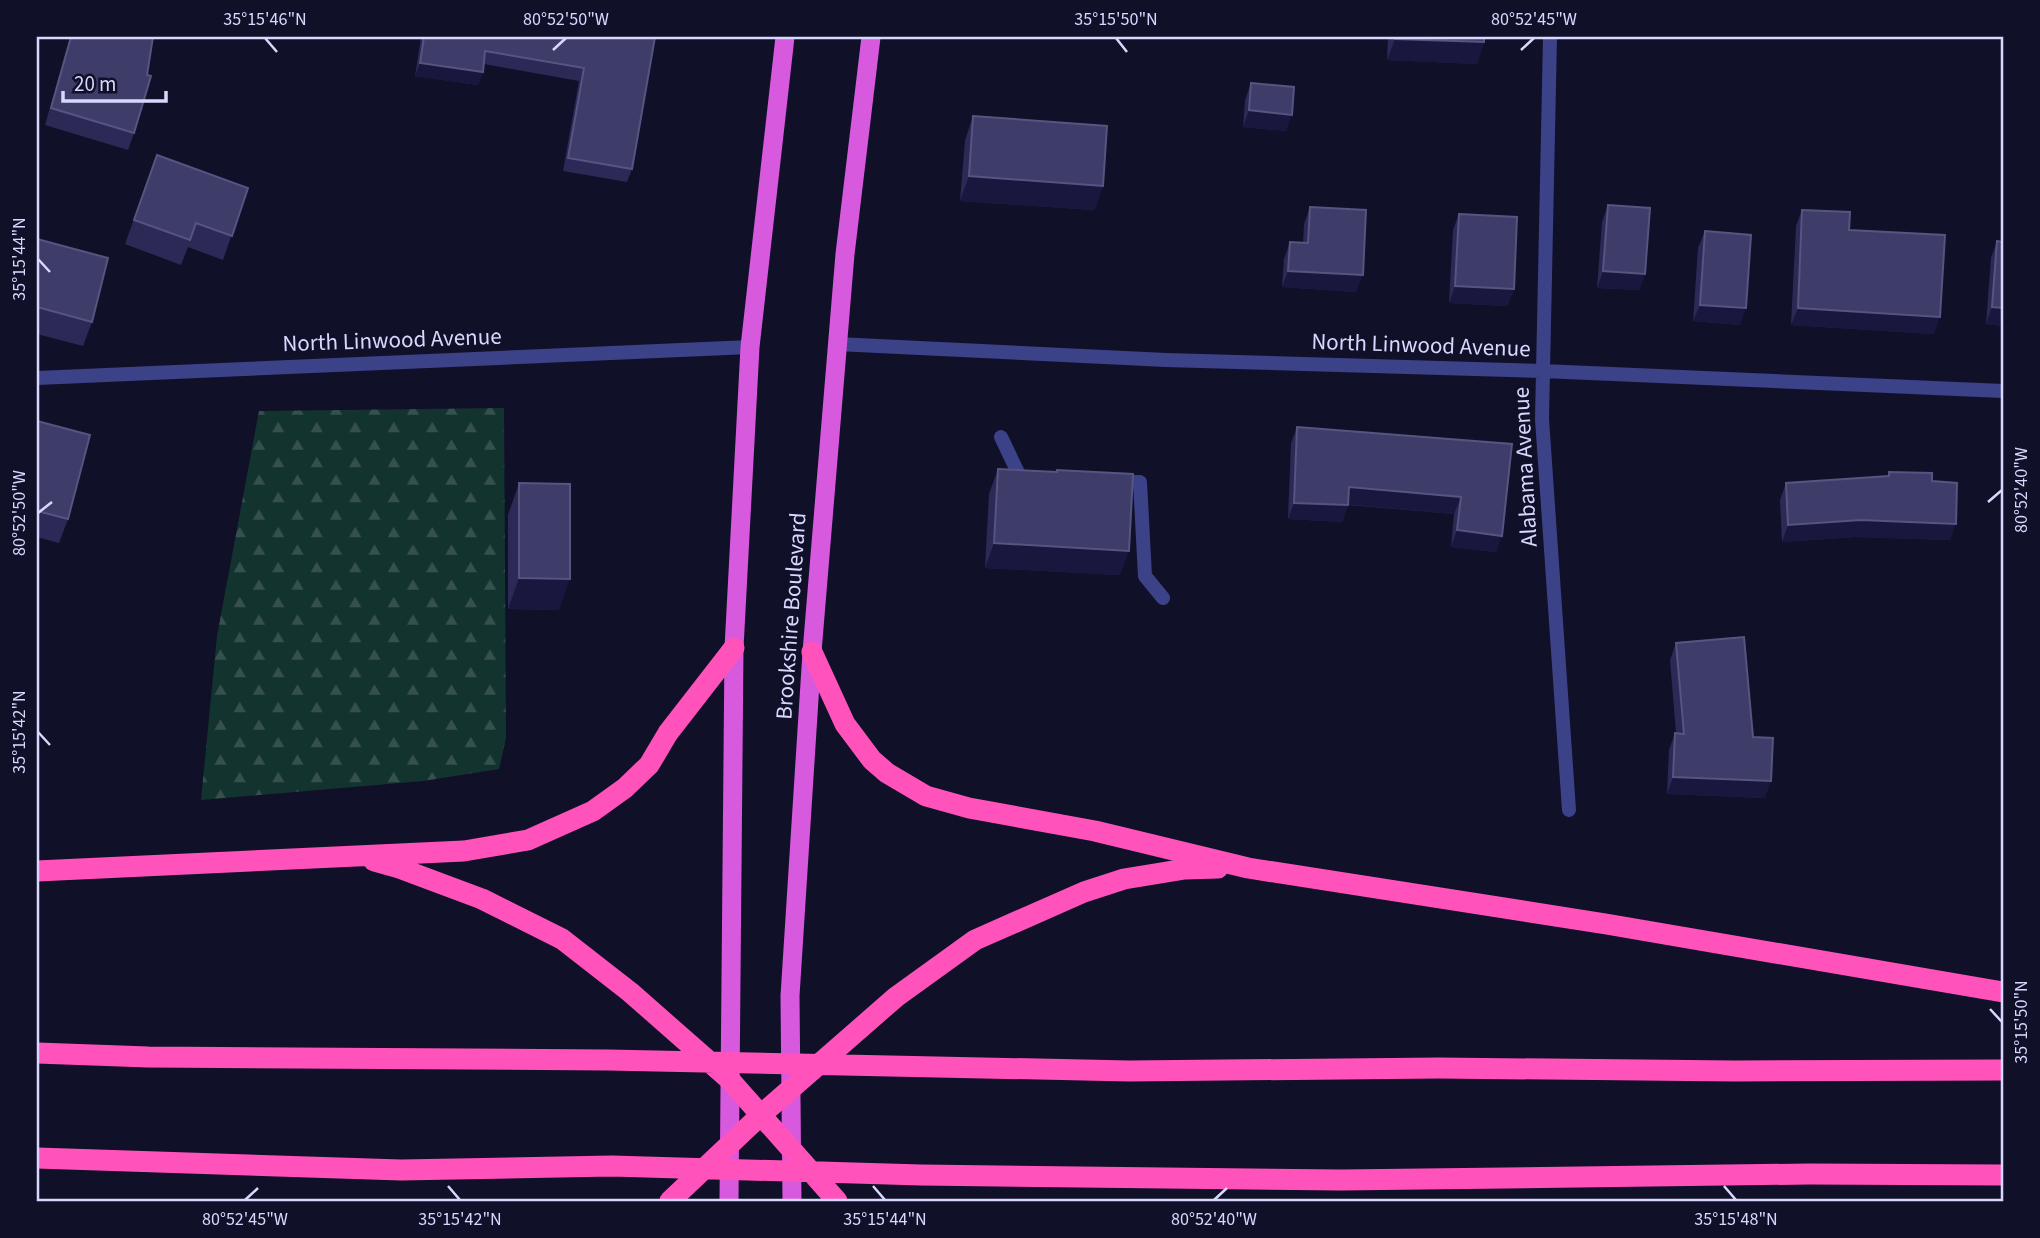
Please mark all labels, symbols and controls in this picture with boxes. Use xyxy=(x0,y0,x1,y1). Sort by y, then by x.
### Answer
text: 35°15'46"N xyxy=(223,7,307,32)
text: 80°52'50"W xyxy=(523,7,609,32)
text: 35°15'50"N xyxy=(1074,7,1158,32)
text: 80°52'45"W xyxy=(1491,7,1577,32)
scale bar xyxy=(63,60,166,104)
text: 20 m xyxy=(74,69,116,99)
text: 35°15'44"N xyxy=(7,217,32,301)
street label: North Linwood Avenue xyxy=(282,320,502,360)
street label: North Linwood Avenue xyxy=(1311,325,1531,365)
street label: Alabama Avenue xyxy=(1504,386,1546,548)
text: 80°52'40"W xyxy=(2009,447,2034,533)
text: 80°52'50"W xyxy=(7,470,32,556)
street label: Brookshire Boulevard xyxy=(767,511,815,721)
text: 35°15'42"N xyxy=(7,690,32,774)
text: 35°15'50"N xyxy=(2009,980,2034,1064)
text: 80°52'45"W xyxy=(202,1207,288,1232)
text: 35°15'42"N xyxy=(418,1207,502,1232)
text: 35°15'44"N xyxy=(843,1207,927,1232)
text: 80°52'40"W xyxy=(1171,1207,1257,1232)
text: 35°15'48"N xyxy=(1694,1207,1778,1232)

